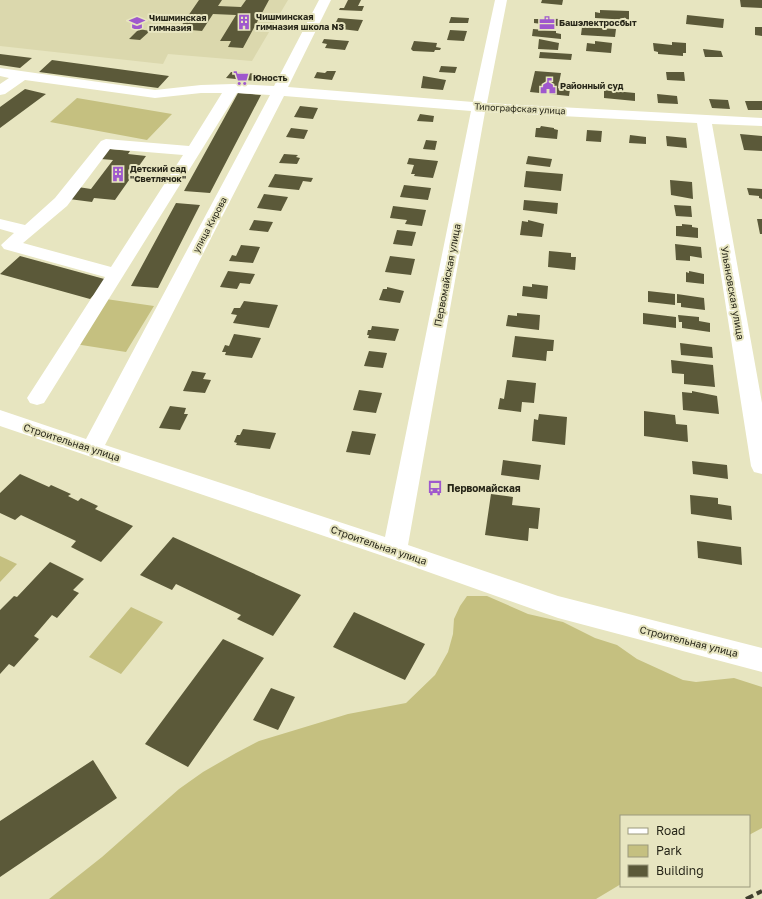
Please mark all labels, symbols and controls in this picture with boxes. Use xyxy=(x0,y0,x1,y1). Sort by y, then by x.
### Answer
place label: Чишминская гимназия школа N3 xyxy=(256,11,344,32)
place label: Чишминская гимназия xyxy=(149,12,206,33)
building icon: Чишминская гимназия школа N3 xyxy=(235,13,253,31)
school or university icon: Чишминская гимназия xyxy=(128,14,146,32)
office icon: Башэлектросбыт xyxy=(538,14,556,32)
place label: Башэлектросбыт xyxy=(559,17,637,28)
supermarket icon: Юность xyxy=(232,69,250,87)
place label: Юность xyxy=(253,72,288,83)
public building icon: Районный суд xyxy=(539,77,557,95)
place label: Районный суд xyxy=(560,80,624,91)
street label: Типографская улица xyxy=(474,101,566,116)
place label: Детский сад "Светлячок" xyxy=(130,163,187,184)
building icon: Детский сад "Светлячок" xyxy=(109,165,127,183)
street label: улица Кирова xyxy=(190,195,229,255)
street label: Первомайская улица xyxy=(431,223,463,327)
street label: Ульяновская улица xyxy=(719,245,747,341)
street label: Строительная улица xyxy=(22,421,122,463)
bus stop icon: Первомайская xyxy=(426,479,444,497)
place label: Первомайская xyxy=(447,482,521,494)
street label: Строительная улица xyxy=(329,523,429,567)
street label: Строительная улица xyxy=(639,623,739,659)
legend xyxy=(620,815,750,887)
text: Road xyxy=(656,823,685,838)
text: Park xyxy=(656,843,682,858)
text: Building xyxy=(656,863,704,878)

